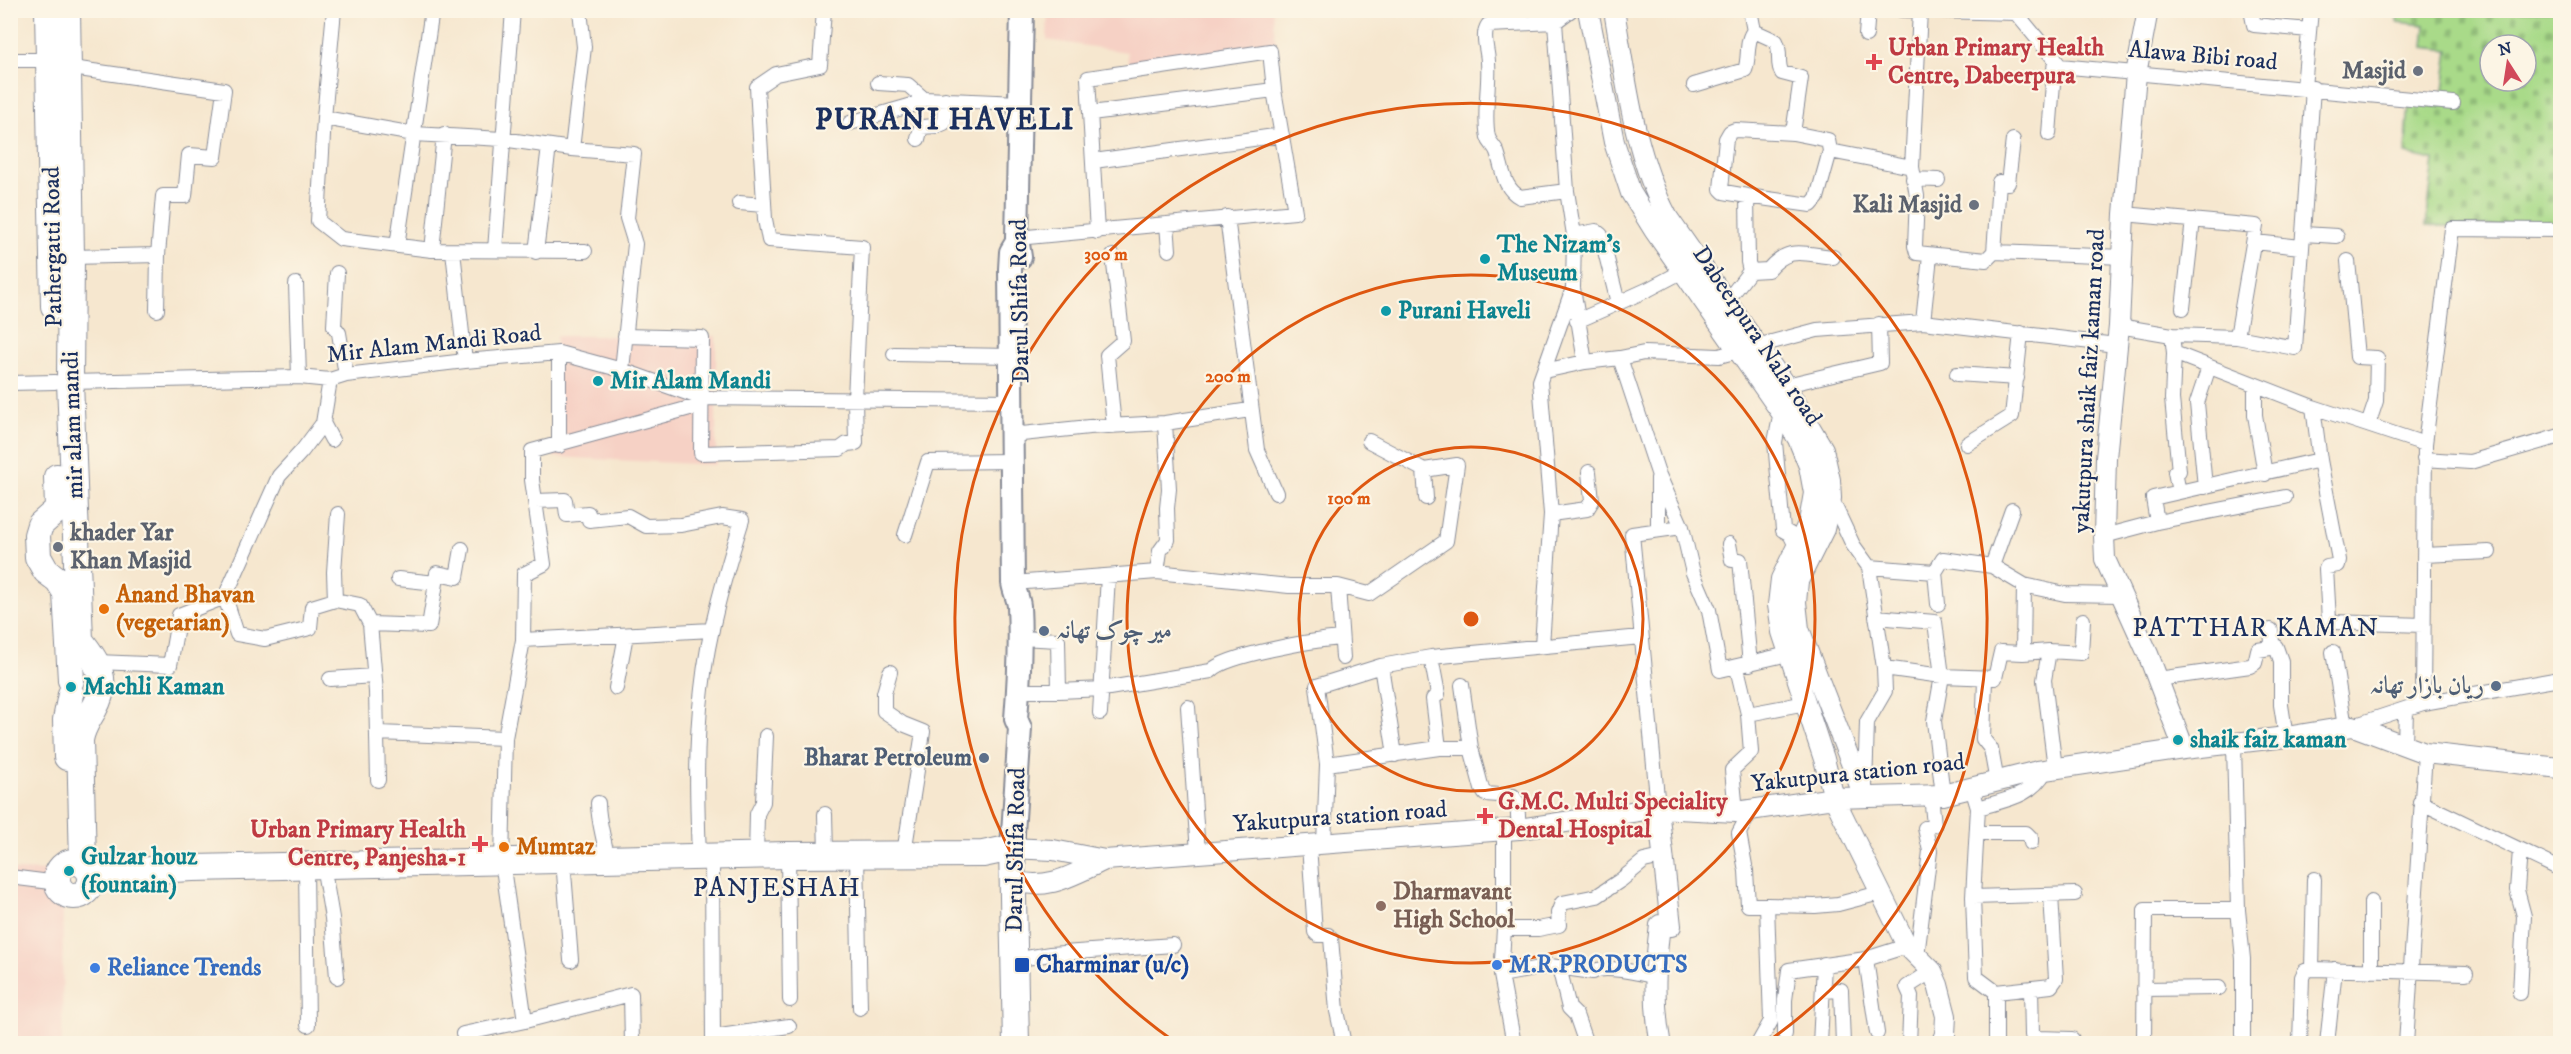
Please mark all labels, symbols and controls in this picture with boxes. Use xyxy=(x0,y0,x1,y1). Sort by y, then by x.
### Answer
place label: Urban Primary Health Centre, Dabeerpura xyxy=(1888,33,2104,91)
north arrow xyxy=(2478,33,2538,93)
street label: Alawa Bibi road xyxy=(2127,35,2279,77)
text: N xyxy=(2497,38,2514,60)
marker: Urban Primary Health Centre, Dabeerpura xyxy=(1865,53,1883,71)
place label: Masjid xyxy=(2342,56,2407,86)
marker: Masjid xyxy=(2411,64,2425,78)
district label: PURANI HAVELI xyxy=(815,102,1075,139)
street label: Pathergatti Road xyxy=(37,166,69,328)
place label: Kali Masjid xyxy=(1852,190,1963,220)
marker: Kali Masjid xyxy=(1967,198,1981,212)
street label: Darul Shifa Road xyxy=(1004,218,1036,384)
street label: yakutpura shaik faiz kaman road xyxy=(2066,228,2112,534)
place label: The Nizam's Museum xyxy=(1496,230,1620,288)
street label: Dabeerpura Nala road xyxy=(1686,240,1828,432)
text: 300 m xyxy=(1084,244,1128,266)
marker: The Nizam's Museum xyxy=(1478,252,1492,266)
place label: Purani Haveli xyxy=(1398,296,1531,326)
marker: Purani Haveli xyxy=(1379,304,1393,318)
street label: Mir Alam Mandi Road xyxy=(325,318,543,370)
street label: mir alam mandi xyxy=(55,351,91,499)
place label: Mir Alam Mandi xyxy=(610,366,771,396)
text: 200 m xyxy=(1205,366,1251,388)
marker: Mir Alam Mandi xyxy=(591,374,605,388)
text: 100 m xyxy=(1327,488,1371,510)
place label: khader Yar Khan Masjid xyxy=(69,518,192,576)
marker: khader Yar Khan Masjid xyxy=(51,540,65,554)
place label: Anand Bhavan (vegetarian) xyxy=(115,580,255,638)
marker: Anand Bhavan (vegetarian) xyxy=(97,602,111,616)
centre of rings xyxy=(1461,609,1481,629)
district label: PATTHAR KAMAN xyxy=(2132,612,2380,645)
place label: میر چوک تھانہ xyxy=(1056,616,1172,646)
marker: میر چوک تھانہ xyxy=(1037,624,1051,638)
place label: ریان بازار تھانہ xyxy=(2369,671,2484,701)
place label: Machli Kaman xyxy=(83,672,225,702)
marker: ریان بازار تھانہ xyxy=(2489,679,2503,693)
marker: Machli Kaman xyxy=(64,680,78,694)
place label: shaik faiz kaman xyxy=(2190,725,2347,755)
marker: shaik faiz kaman xyxy=(2171,733,2185,747)
place label: Bharat Petroleum xyxy=(804,743,972,773)
street label: Yakutpura station road xyxy=(1750,747,1966,799)
marker: Bharat Petroleum xyxy=(977,751,991,765)
street label: Darul Shifa Road xyxy=(1000,767,1032,933)
place label: G.M.C. Multi Speciality Dental Hospital xyxy=(1498,787,1728,845)
street label: Yakutpura station road xyxy=(1232,795,1448,839)
marker: G.M.C. Multi Speciality Dental Hospital xyxy=(1476,807,1494,825)
place label: Urban Primary Health Centre, Panjesha-1 xyxy=(250,815,466,873)
place label: Mumtaz xyxy=(516,832,596,862)
marker: Urban Primary Health Centre, Panjesha-1 xyxy=(471,835,489,853)
marker: Mumtaz xyxy=(497,840,511,854)
place label: Gulzar houz (fountain) xyxy=(81,842,198,900)
marker: Gulzar houz (fountain) xyxy=(62,864,76,878)
district label: PANJESHAH xyxy=(693,872,861,905)
place label: Dharmavant High School xyxy=(1393,877,1515,935)
marker: Dharmavant High School xyxy=(1374,899,1388,913)
place label: Charminar (u/c) xyxy=(1036,950,1189,980)
place label: M.R.PRODUCTS xyxy=(1509,950,1688,980)
place label: Reliance Trends xyxy=(107,953,261,983)
marker: Charminar (u/c) xyxy=(1013,956,1031,974)
marker: M.R.PRODUCTS xyxy=(1490,958,1504,972)
marker: Reliance Trends xyxy=(88,961,102,975)

